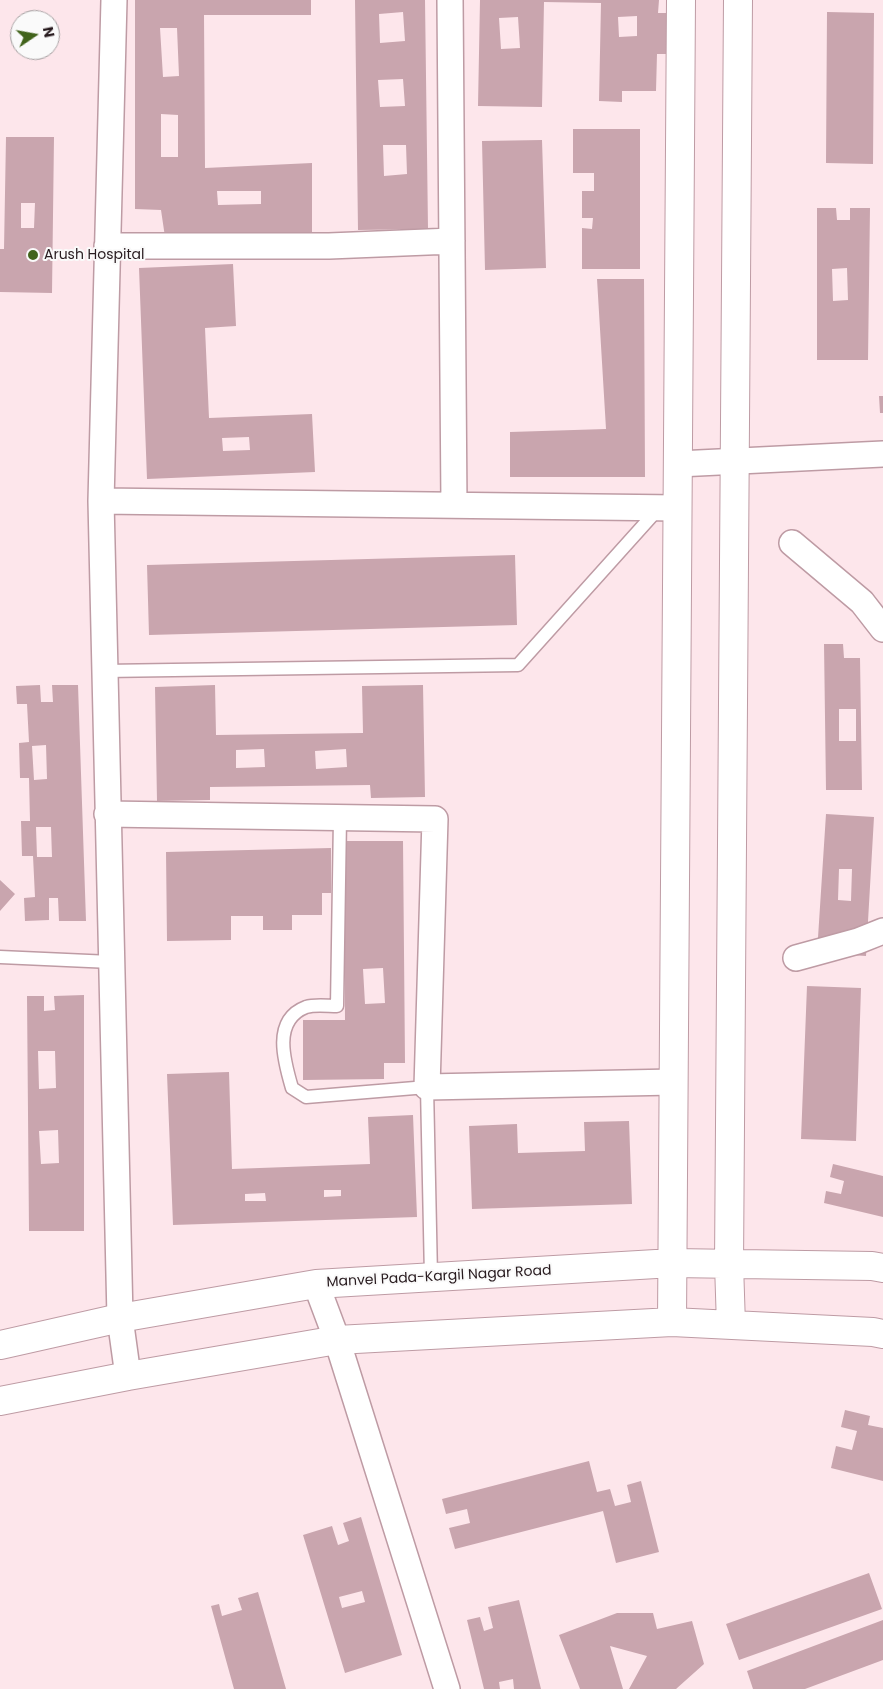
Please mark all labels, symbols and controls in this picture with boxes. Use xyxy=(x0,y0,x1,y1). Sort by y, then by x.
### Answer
north arrow xyxy=(10,10,60,60)
text: N xyxy=(38,25,60,39)
place label: Arush Hospital xyxy=(44,247,144,263)
marker: Arush Hospital xyxy=(26,248,40,262)
street label: Manvel Pada-Kargil Nagar Road xyxy=(326,1263,552,1291)

